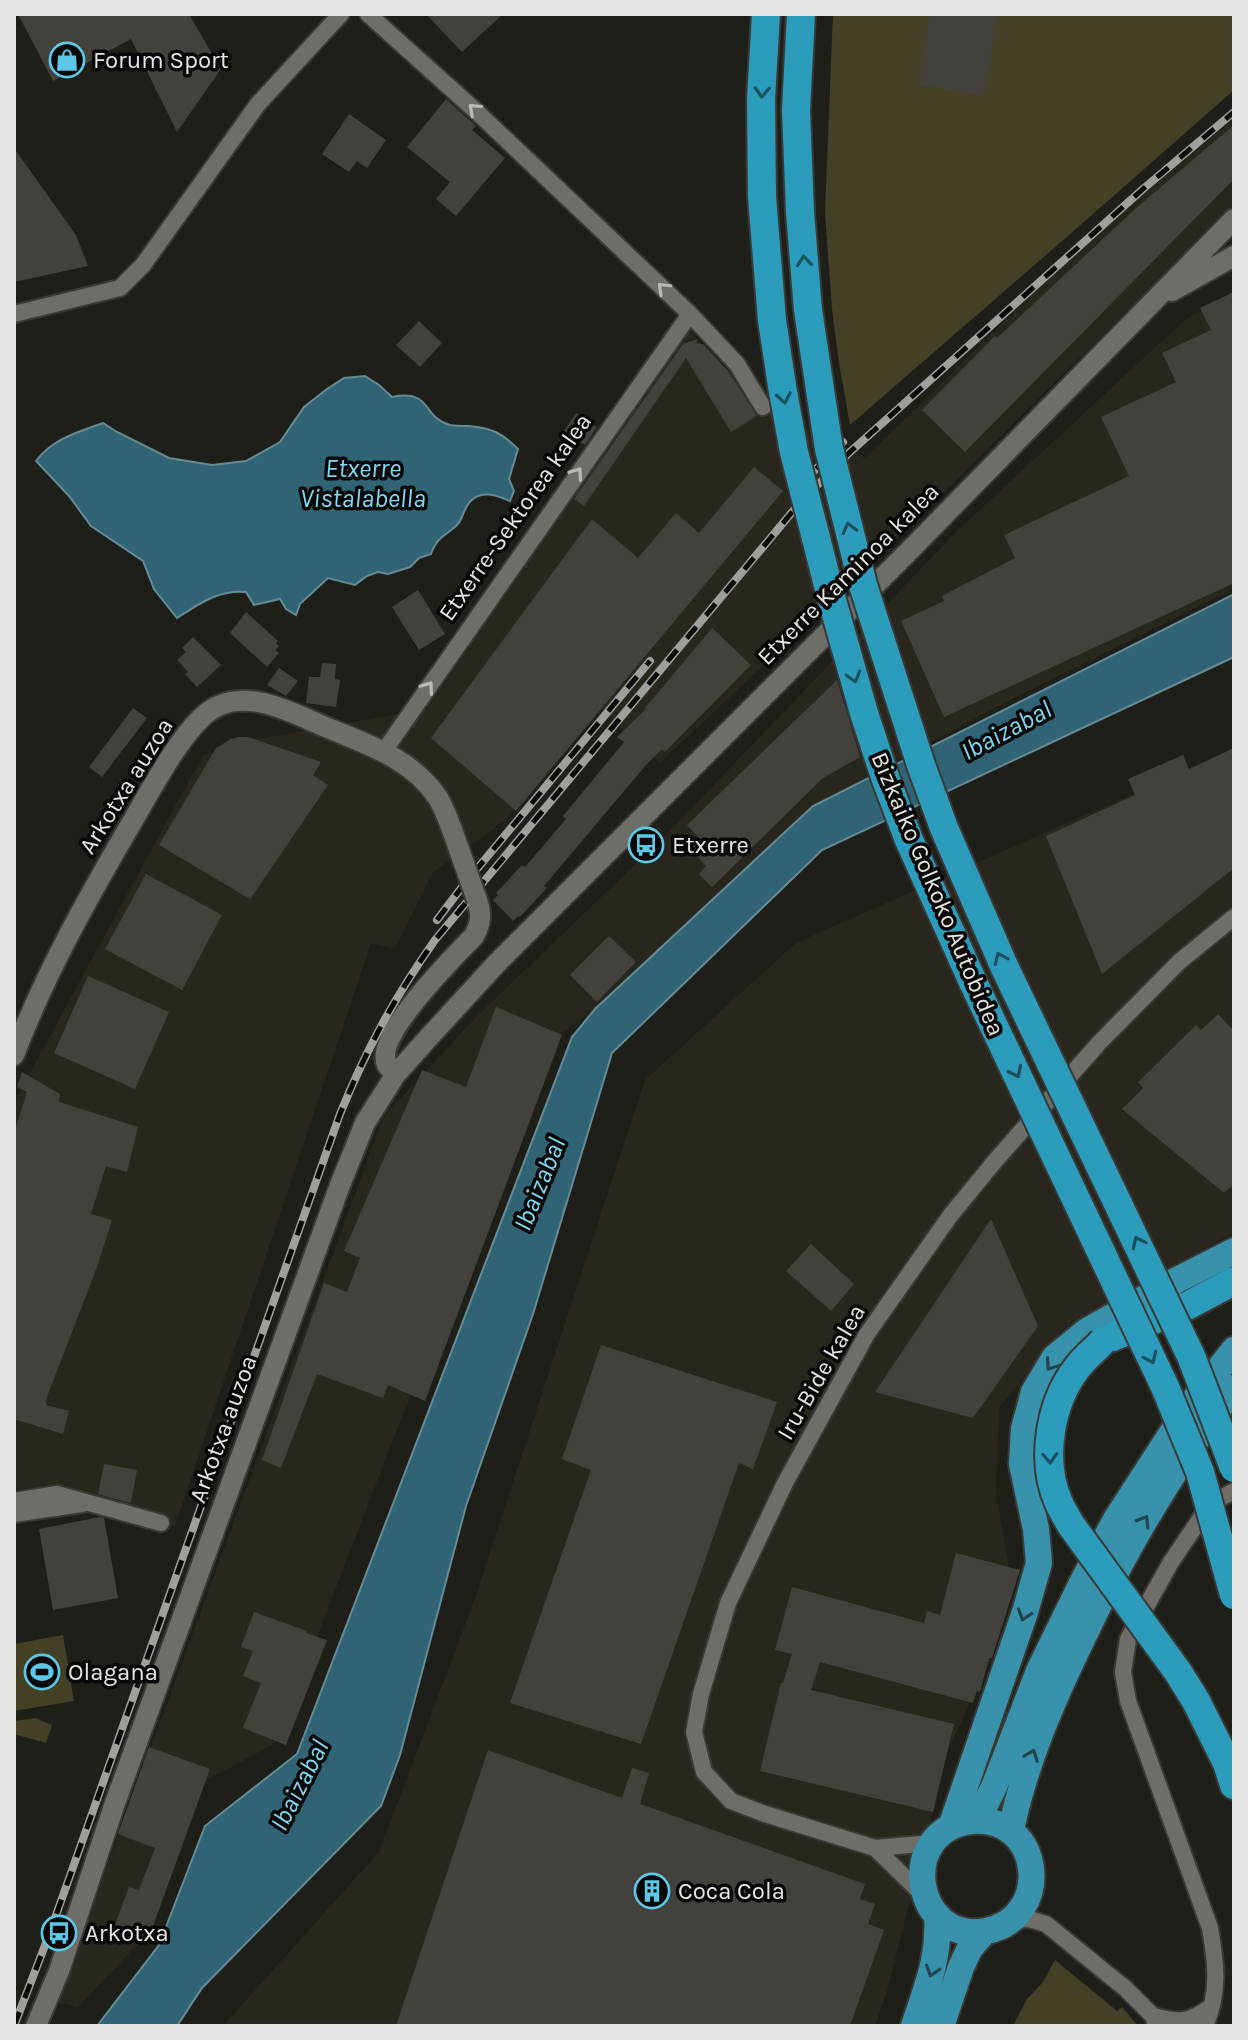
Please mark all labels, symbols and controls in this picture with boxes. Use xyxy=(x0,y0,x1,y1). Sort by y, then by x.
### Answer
shop icon: Forum Sport xyxy=(48,41,86,79)
place label: Forum Sport xyxy=(93,46,229,74)
one-way arrow xyxy=(753,86,770,99)
one-way arrow xyxy=(469,105,484,119)
one-way arrow xyxy=(796,254,813,267)
one-way arrow xyxy=(658,283,672,297)
one-way arrow xyxy=(775,391,792,404)
street label: Etxerre-Sektorea kalea xyxy=(433,408,597,626)
water label: Etxerre Vistalabella xyxy=(300,453,426,514)
one-way arrow xyxy=(567,468,582,482)
street label: Etxerre Kaminoa kalea xyxy=(751,477,945,671)
one-way arrow xyxy=(841,522,858,536)
one-way arrow xyxy=(845,669,861,683)
one-way arrow xyxy=(418,681,433,695)
water label: Ibaizabal xyxy=(956,694,1057,767)
street label: Arkotxa auzoa xyxy=(73,713,179,859)
street label: Bizkaiko Golkoko Autobidea xyxy=(865,748,1011,1040)
bus stop icon: Etxerre xyxy=(627,826,665,864)
place label: Etxerre xyxy=(672,831,749,859)
one-way arrow xyxy=(994,951,1010,966)
one-way arrow xyxy=(1006,1064,1022,1079)
water label: Ibaizabal xyxy=(507,1133,572,1235)
one-way arrow xyxy=(1132,1236,1148,1250)
street label: Iru-Bide kalea xyxy=(771,1299,871,1445)
one-way arrow xyxy=(1141,1349,1157,1364)
street label: Arkotxa auzoa xyxy=(183,1351,263,1507)
one-way arrow xyxy=(1046,1357,1061,1371)
one-way arrow xyxy=(1042,1452,1059,1465)
one-way arrow xyxy=(1135,1515,1150,1530)
one-way arrow xyxy=(1017,1608,1033,1622)
sports icon: Olagana xyxy=(23,1653,61,1691)
place label: Olagana xyxy=(68,1658,158,1686)
water label: Ibaizabal xyxy=(263,1735,335,1836)
one-way arrow xyxy=(1022,1749,1039,1763)
building icon: Coca Cola xyxy=(633,1872,671,1910)
place label: Coca Cola xyxy=(678,1877,785,1905)
bus stop icon: Arkotxa xyxy=(40,1914,78,1952)
place label: Arkotxa xyxy=(85,1919,169,1947)
one-way arrow xyxy=(925,1964,941,1978)

